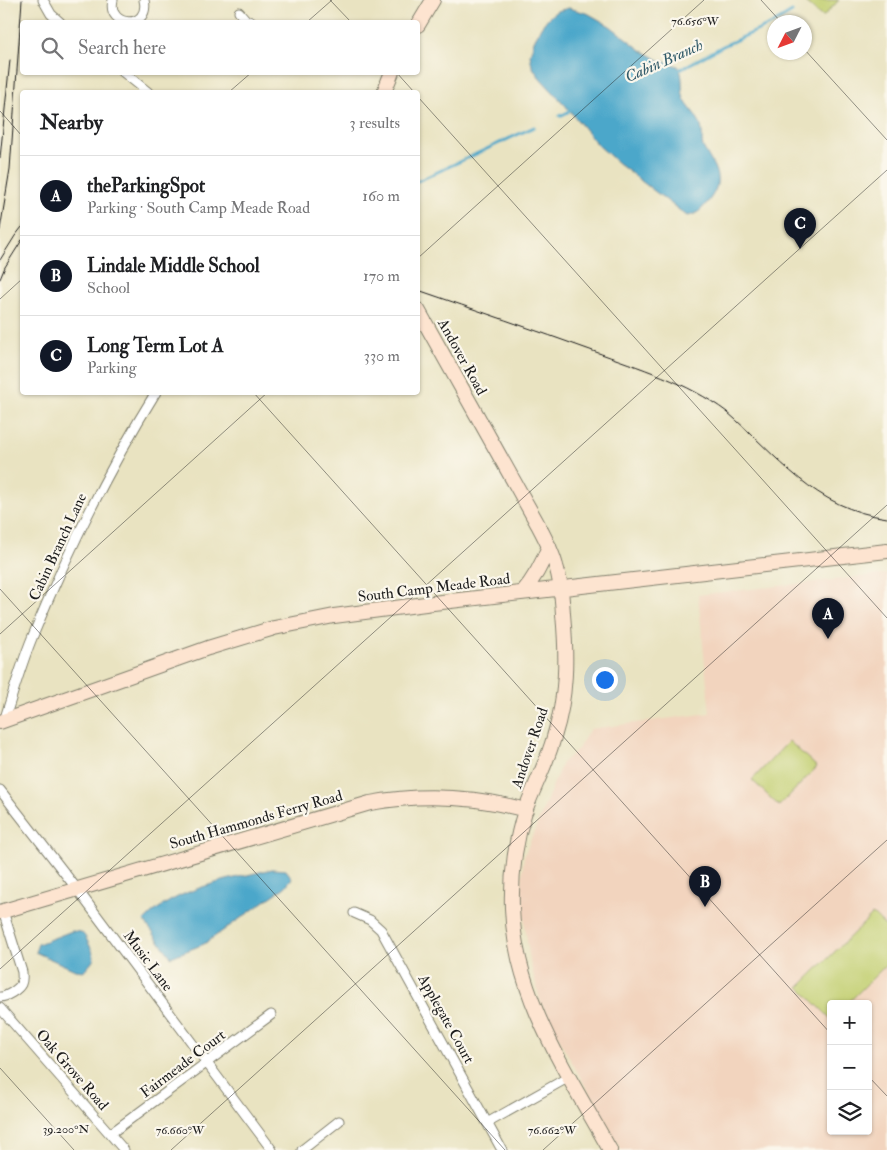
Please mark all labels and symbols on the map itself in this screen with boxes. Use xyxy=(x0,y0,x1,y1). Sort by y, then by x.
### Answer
text: 76.656°W xyxy=(671,14,720,29)
north arrow xyxy=(767,15,812,60)
water label: Cabin Branch xyxy=(622,35,706,87)
pin: C xyxy=(784,208,816,249)
street label: Andover Road xyxy=(433,315,491,399)
street label: Cabin Branch Lane xyxy=(25,490,91,604)
street label: South Camp Meade Road xyxy=(357,569,512,608)
pin: A xyxy=(812,598,844,639)
your location xyxy=(592,667,618,693)
street label: Andover Road xyxy=(507,704,553,792)
street label: South Hammonds Ferry Road xyxy=(167,786,345,854)
pin: B xyxy=(689,866,721,907)
street label: Music Lane xyxy=(119,927,177,995)
street label: Applegate Court xyxy=(412,970,478,1067)
street label: Oak Grove Road xyxy=(32,1026,113,1115)
street label: Fairmeade Court xyxy=(137,1026,230,1102)
text: 39.200°N xyxy=(43,1122,89,1137)
text: 76.660°W xyxy=(156,1123,205,1138)
text: 76.662°W xyxy=(528,1123,577,1138)

